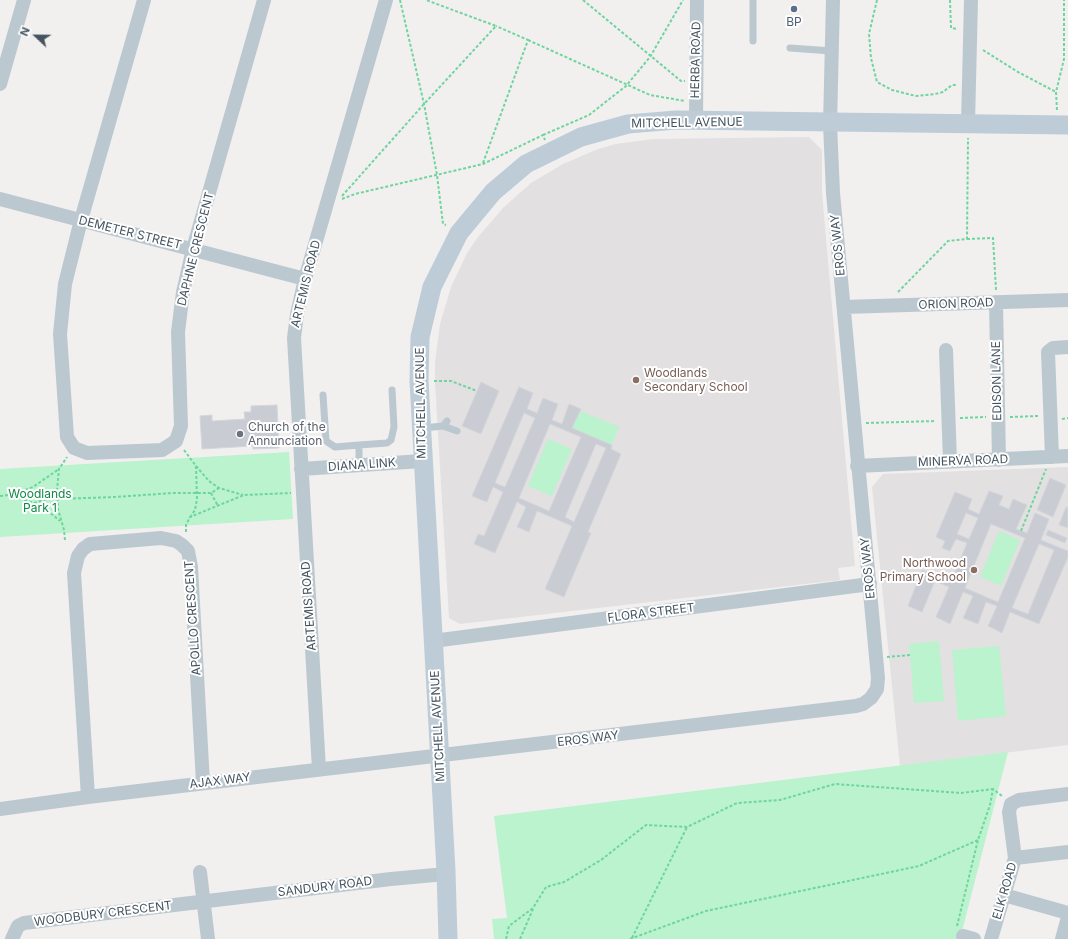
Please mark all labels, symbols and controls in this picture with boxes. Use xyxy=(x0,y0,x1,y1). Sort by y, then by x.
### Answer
marker: BP xyxy=(789,4,799,14)
place label: BP xyxy=(786,15,802,29)
north arrow xyxy=(16,16,56,56)
street label: HERBA ROAD xyxy=(688,21,704,99)
text: N xyxy=(17,25,33,38)
street label: MITCHELL AVENUE xyxy=(631,115,743,131)
street label: DAPHNE CRESCENT xyxy=(175,191,217,307)
street label: DEMETER STREET xyxy=(77,213,183,253)
street label: EROS WAY xyxy=(828,213,848,277)
street label: ARTEMIS ROAD xyxy=(288,239,324,329)
street label: ORION ROAD xyxy=(918,295,994,313)
street label: EDISON LANE xyxy=(989,341,1005,421)
street label: MITCHELL AVENUE xyxy=(413,347,429,459)
place label: Woodlands Secondary School xyxy=(644,366,748,394)
marker: Woodlands Secondary School xyxy=(631,375,641,385)
place label: Church of the Annunciation xyxy=(248,420,326,448)
marker: Church of the Annunciation xyxy=(235,429,245,439)
street label: MINERVA ROAD xyxy=(918,452,1008,470)
street label: DIANA LINK xyxy=(328,455,396,475)
park label: Woodlands Park 1 xyxy=(8,487,72,515)
street label: EROS WAY xyxy=(858,536,878,600)
place label: Northwood Primary School xyxy=(880,556,966,584)
street label: APOLLO CRESCENT xyxy=(182,560,204,676)
street label: ARTEMIS ROAD xyxy=(299,561,319,651)
marker: Northwood Primary School xyxy=(969,565,979,575)
street label: FLORA STREET xyxy=(607,601,695,625)
street label: MITCHELL AVENUE xyxy=(428,670,448,782)
street label: EROS WAY xyxy=(556,728,620,750)
street label: AJAX WAY xyxy=(189,770,251,792)
street label: ELK ROAD xyxy=(990,861,1020,921)
street label: SANDURY ROAD xyxy=(277,874,373,900)
street label: WOODBURY CRESCENT xyxy=(33,898,173,930)

